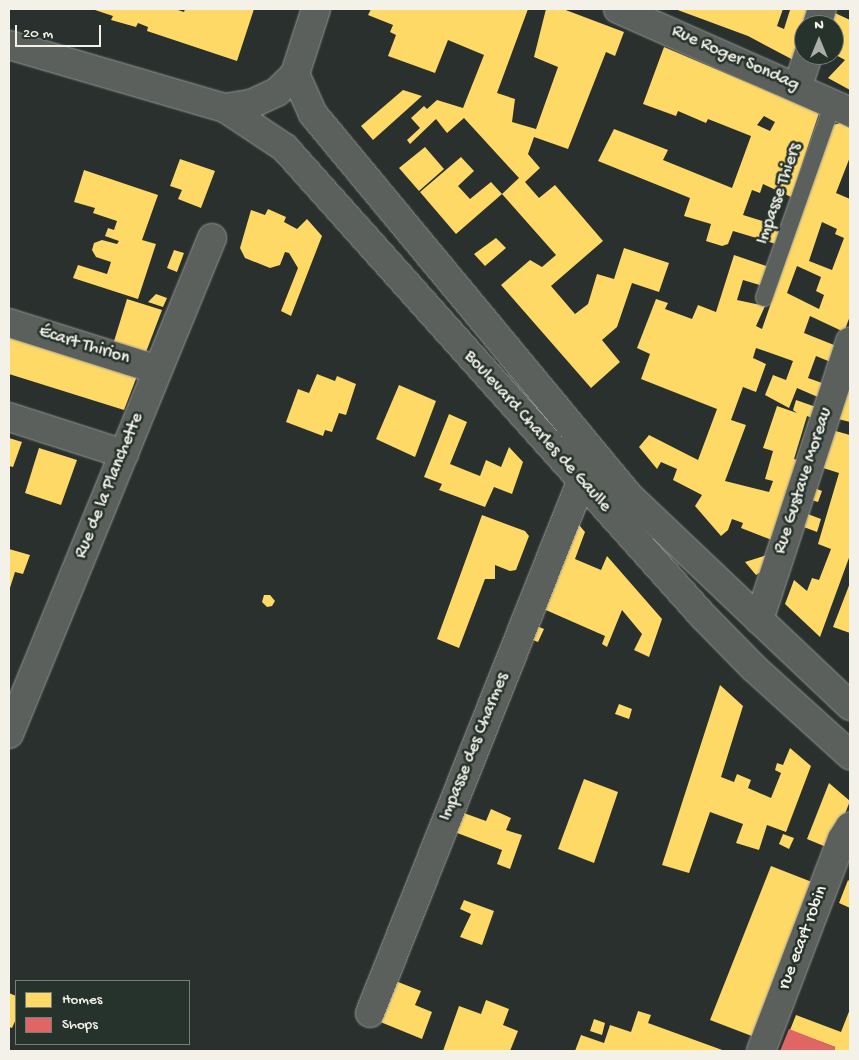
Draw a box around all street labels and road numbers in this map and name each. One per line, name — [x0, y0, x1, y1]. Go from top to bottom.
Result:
street label: Rue Roger Sondag — [668, 21, 802, 97]
street label: Impasse Thiers — [753, 141, 807, 247]
street label: Écart Thirion — [36, 322, 132, 370]
street label: Boulevard Charles de Gaulle — [459, 347, 615, 517]
street label: Rue Gustave Moreau — [770, 405, 838, 557]
street label: Rue de la Planchette — [71, 410, 149, 562]
street label: Impasse des Charmes — [435, 670, 515, 824]
street label: rue ecart robin — [774, 883, 834, 993]

